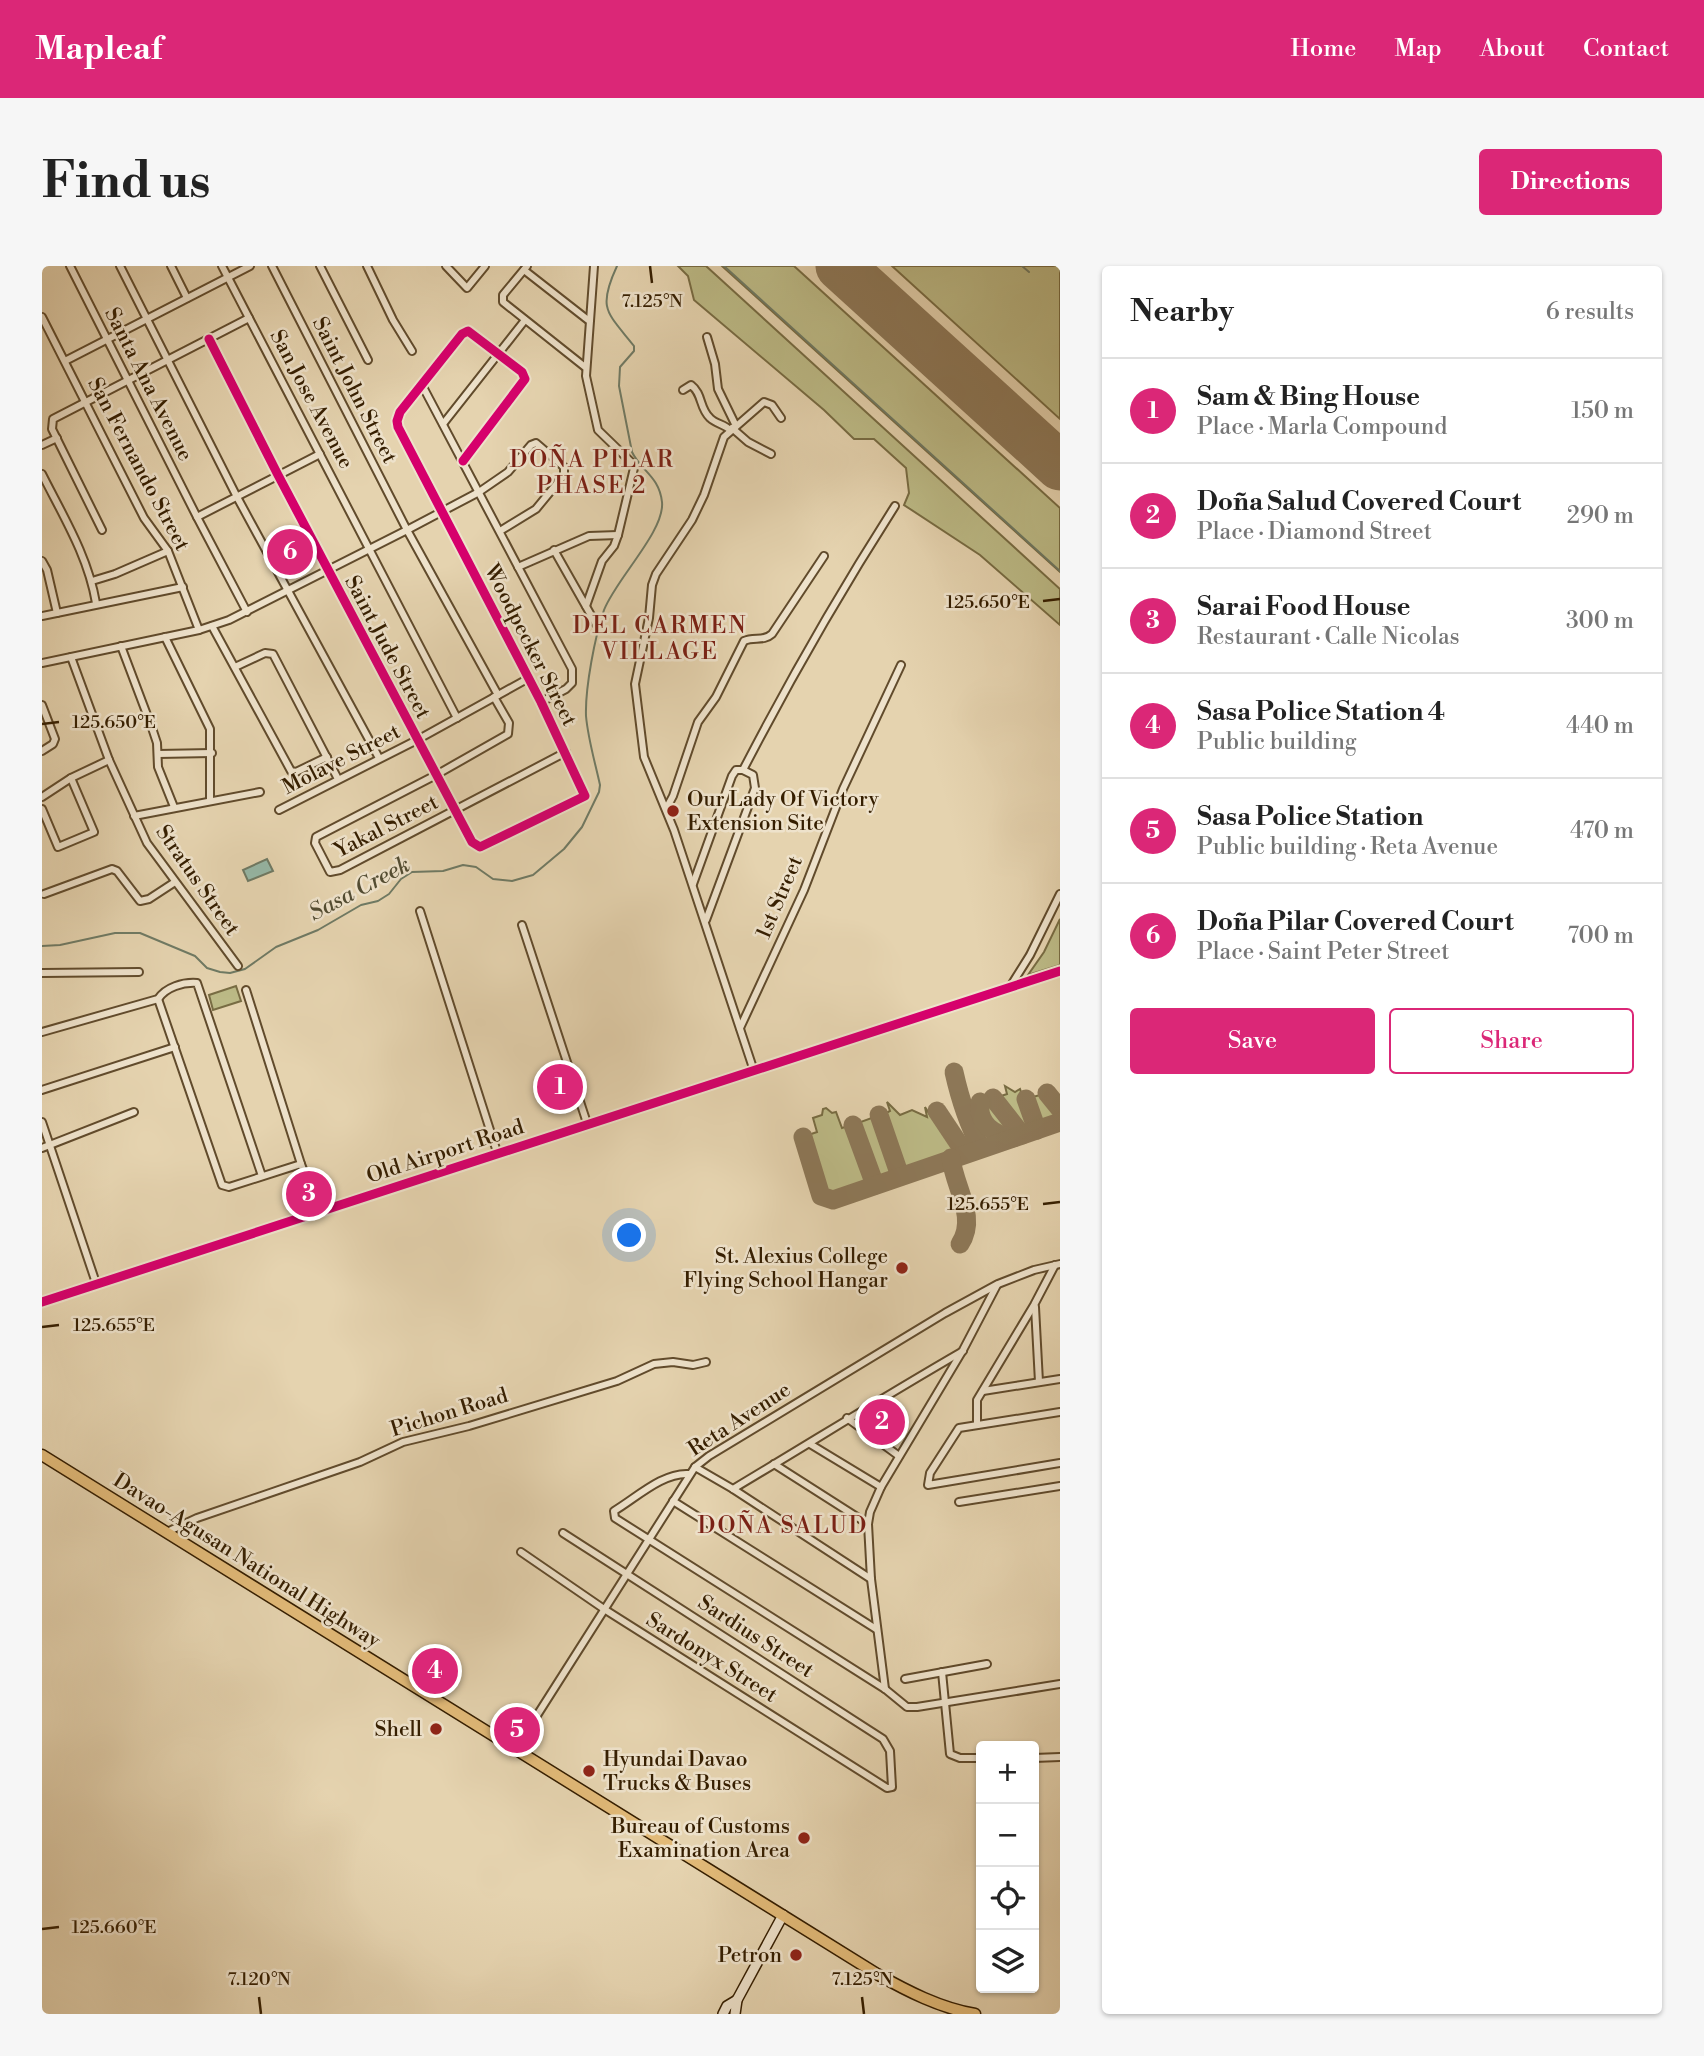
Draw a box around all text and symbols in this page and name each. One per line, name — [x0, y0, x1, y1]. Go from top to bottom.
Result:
text: Mapleaf — [35, 29, 162, 70]
text: Home — [1291, 34, 1356, 64]
text: Map — [1394, 34, 1442, 64]
text: About — [1480, 34, 1545, 64]
text: Contact — [1583, 34, 1669, 64]
button: Directions — [1479, 149, 1662, 215]
text: Find us — [42, 152, 211, 213]
text: 7.125°N — [621, 290, 683, 313]
text: Nearby — [1130, 293, 1234, 331]
text: 6 results — [1546, 298, 1634, 326]
street label: Santa Ana Avenue — [98, 303, 198, 466]
street label: Saint John Street — [306, 313, 403, 469]
street label: San Jose Avenue — [264, 326, 359, 473]
street label: San Fernando Street — [81, 373, 195, 556]
text: Sam & Bing House — [1197, 381, 1420, 413]
text: 1 — [1147, 397, 1159, 425]
text: 150 m — [1571, 397, 1634, 425]
text: Place · Marla Compound — [1197, 413, 1447, 441]
district label: DOÑA PILAR PHASE 2 — [509, 444, 675, 500]
text: Doña Salud Covered Court — [1197, 486, 1521, 518]
text: 2 — [1146, 502, 1160, 530]
text: 290 m — [1567, 502, 1634, 530]
text: Place · Diamond Street — [1197, 518, 1432, 546]
pin: 6 — [267, 526, 313, 578]
street label: Woodpecker Street — [478, 559, 582, 731]
street label: Saint Jude Street — [338, 571, 436, 724]
text: 125.650°E — [946, 591, 1030, 614]
text: Sarai Food House — [1197, 591, 1411, 623]
text: 3 — [1146, 607, 1160, 635]
text: 300 m — [1566, 607, 1634, 635]
district label: DEL CARMEN VILLAGE — [572, 612, 748, 666]
text: Restaurant · Calle Nicolas — [1197, 623, 1460, 651]
text: Sasa Police Station 4 — [1197, 696, 1445, 728]
text: 125.650°E — [72, 711, 156, 734]
text: 4 — [1145, 712, 1161, 740]
text: 440 m — [1566, 712, 1634, 740]
street label: Molave Street — [278, 719, 405, 801]
text: Public building — [1197, 728, 1357, 756]
place label: Our Lady Of Victory Extension Site — [687, 787, 880, 837]
street label: Yakal Street — [329, 789, 443, 865]
text: Sasa Police Station — [1197, 801, 1424, 833]
marker: Our Lady Of Victory Extension Site — [665, 803, 681, 819]
text: 5 — [1146, 817, 1160, 845]
text: 470 m — [1570, 817, 1634, 845]
street label: Stratus Street — [150, 820, 245, 941]
text: Public building · Reta Avenue — [1197, 833, 1498, 861]
water label: Sasa Creek — [304, 851, 415, 927]
street label: 1st Street — [751, 852, 809, 943]
text: Doña Pilar Covered Court — [1197, 906, 1514, 938]
text: 6 — [1146, 922, 1160, 950]
text: 700 m — [1568, 922, 1634, 950]
text: Place · Saint Peter Street — [1197, 938, 1449, 966]
button: Save — [1130, 1008, 1375, 1074]
button: Share — [1389, 1008, 1634, 1074]
pin: 1 — [537, 1061, 583, 1113]
street label: Old Airport Road — [363, 1114, 527, 1190]
pin: 3 — [286, 1168, 332, 1220]
text: 125.655°E — [947, 1193, 1029, 1216]
your location — [612, 1218, 646, 1252]
place label: St. Alexius College Flying School Hangar — [683, 1244, 888, 1294]
marker: St. Alexius College Flying School Hangar — [894, 1260, 910, 1276]
text: 125.655°E — [73, 1314, 155, 1337]
street label: Reta Avenue — [683, 1377, 796, 1463]
street label: Pichon Road — [387, 1383, 511, 1443]
pin: 2 — [859, 1396, 905, 1448]
street label: Davao-Agusan National Highway — [108, 1468, 386, 1655]
district label: DOÑA SALUD — [698, 1510, 868, 1540]
street label: Sardius Street — [693, 1590, 819, 1684]
street label: Sardonyx Street — [641, 1607, 782, 1709]
pin: 4 — [412, 1645, 458, 1697]
pin: 5 — [494, 1704, 540, 1756]
place label: Shell — [374, 1717, 422, 1743]
marker: Shell — [428, 1721, 444, 1737]
map controls — [976, 1741, 1039, 1993]
button: + — [976, 1741, 1039, 1804]
place label: Hyundai Davao Trucks & Buses — [603, 1747, 751, 1797]
marker: Hyundai Davao Trucks & Buses — [581, 1763, 597, 1779]
button: − — [976, 1804, 1039, 1867]
place label: Bureau of Customs Examination Area — [610, 1814, 790, 1864]
marker: Bureau of Customs Examination Area — [796, 1830, 812, 1846]
button: locate — [976, 1867, 1039, 1930]
text: 125.660°E — [71, 1916, 157, 1939]
button: layers — [976, 1930, 1039, 1993]
place label: Petron — [718, 1943, 782, 1969]
marker: Petron — [788, 1947, 804, 1963]
text: 7.120°N — [227, 1968, 291, 1991]
text: 7.125°N — [831, 1968, 893, 1991]

